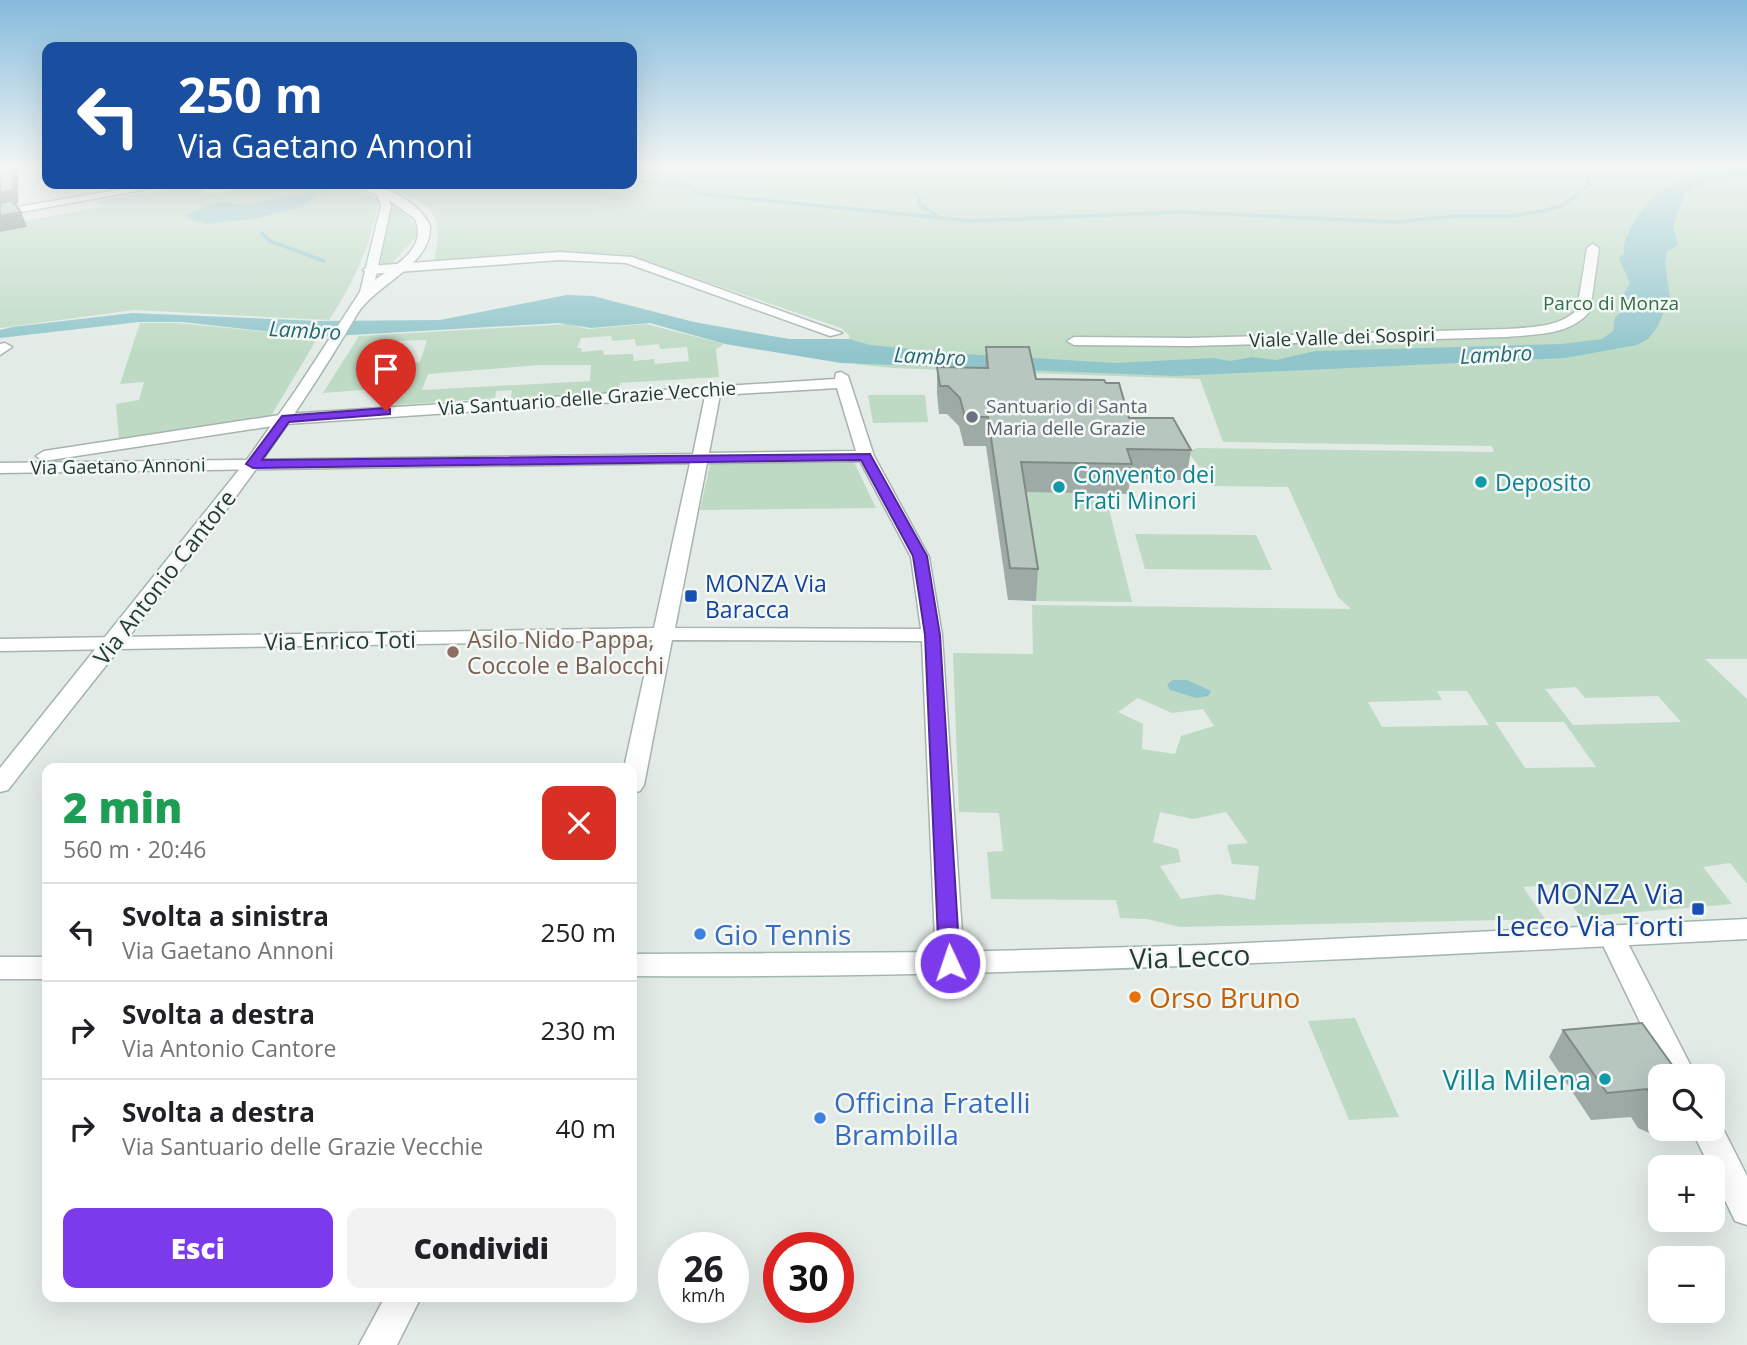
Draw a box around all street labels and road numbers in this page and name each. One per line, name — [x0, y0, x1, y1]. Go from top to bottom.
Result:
street label: Viale Valle dei Sospiri — [1249, 321, 1435, 353]
street label: Via Santuario delle Grazie Vecchie — [437, 375, 737, 421]
street label: Via Gaetano Annoni — [30, 451, 206, 481]
street label: Via Antonio Cantore — [85, 483, 243, 671]
street label: Via Enrico Toti — [264, 623, 416, 657]
street label: Via Lecco — [1129, 935, 1251, 977]

